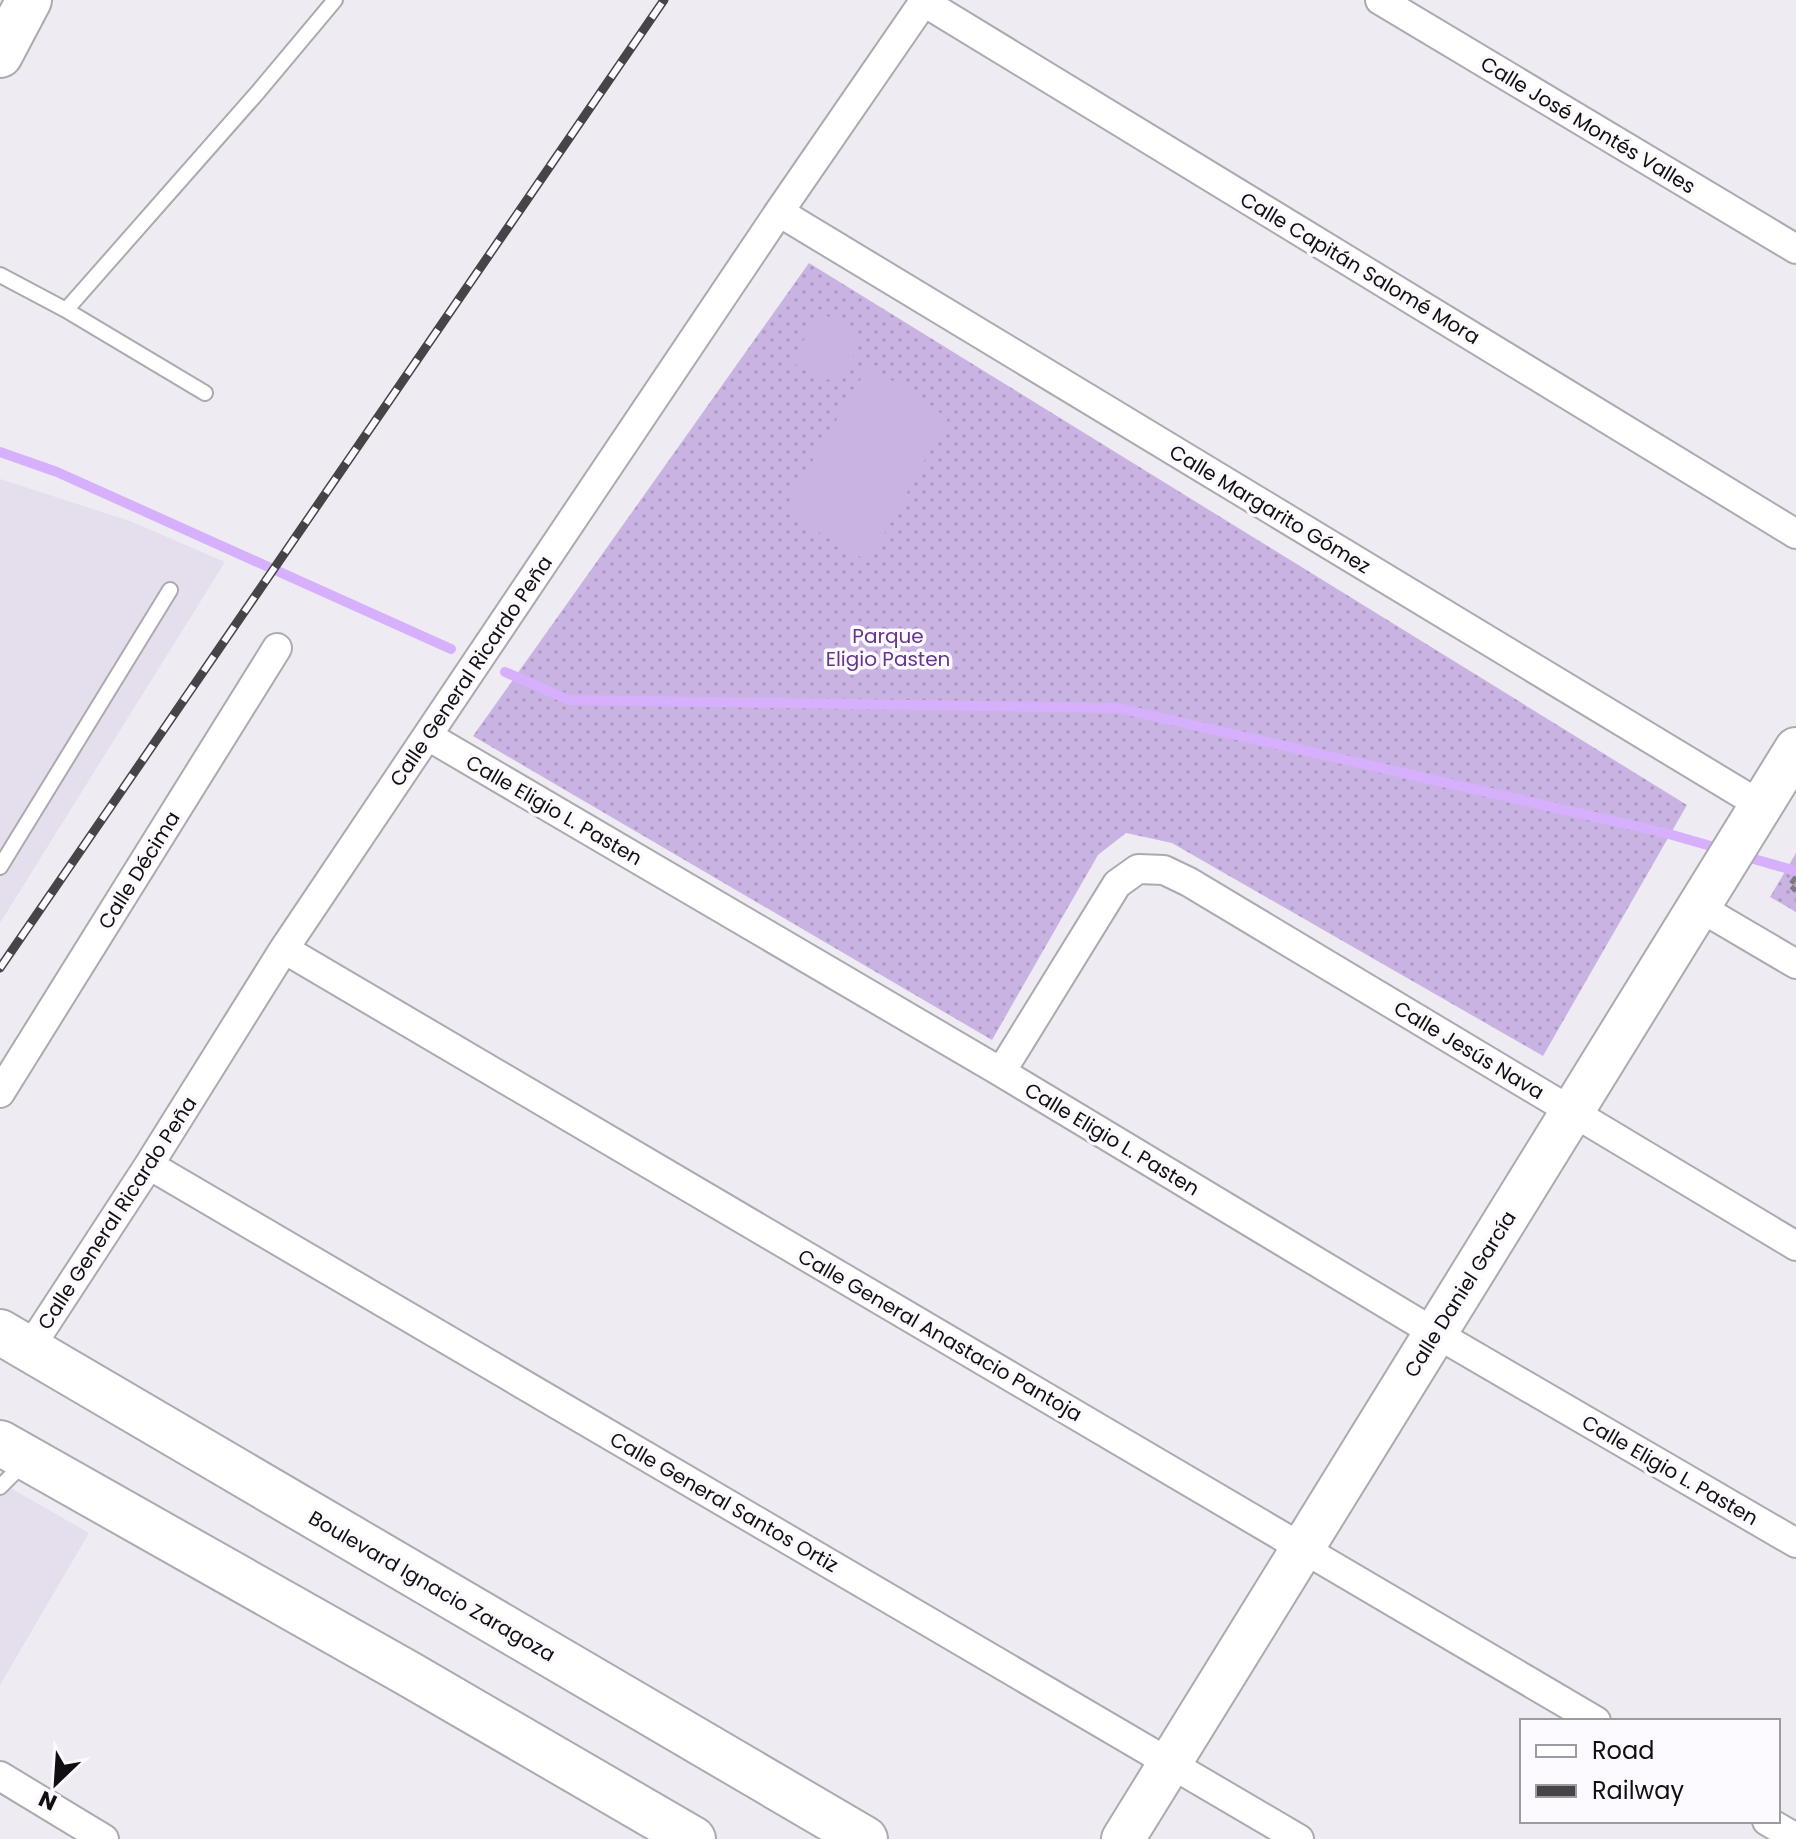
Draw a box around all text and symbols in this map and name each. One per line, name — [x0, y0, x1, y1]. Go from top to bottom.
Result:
street label: Calle José Montés Valles — [1475, 50, 1701, 200]
street label: Calle Capitán Salomé Mora — [1235, 185, 1485, 351]
street label: Calle Margarito Gómez — [1164, 438, 1376, 580]
street label: Calle General Ricardo Peña — [383, 550, 559, 792]
park label: Parque Eligio Pasten — [826, 622, 950, 673]
street label: Calle Eligio L. Pasten — [461, 748, 647, 872]
street label: Calle Décima — [92, 806, 186, 934]
street label: Calle Jesús Nava — [1389, 994, 1549, 1106]
street label: Calle Eligio L. Pasten — [1019, 1076, 1205, 1202]
street label: Calle General Ricardo Peña — [31, 1091, 203, 1335]
street label: Calle Daniel García — [1397, 1205, 1523, 1383]
street label: Calle General Anastacio Pantoja — [793, 1242, 1087, 1428]
street label: Calle Eligio L. Pasten — [1577, 1408, 1763, 1532]
street label: Calle General Santos Ortiz — [605, 1425, 843, 1579]
street label: Boulevard Ignacio Zaragoza — [304, 1504, 560, 1668]
legend — [1520, 1719, 1780, 1823]
text: Road — [1592, 1734, 1654, 1767]
north arrow — [16, 1743, 96, 1823]
text: Railway — [1592, 1774, 1685, 1807]
text: N — [34, 1783, 62, 1818]

